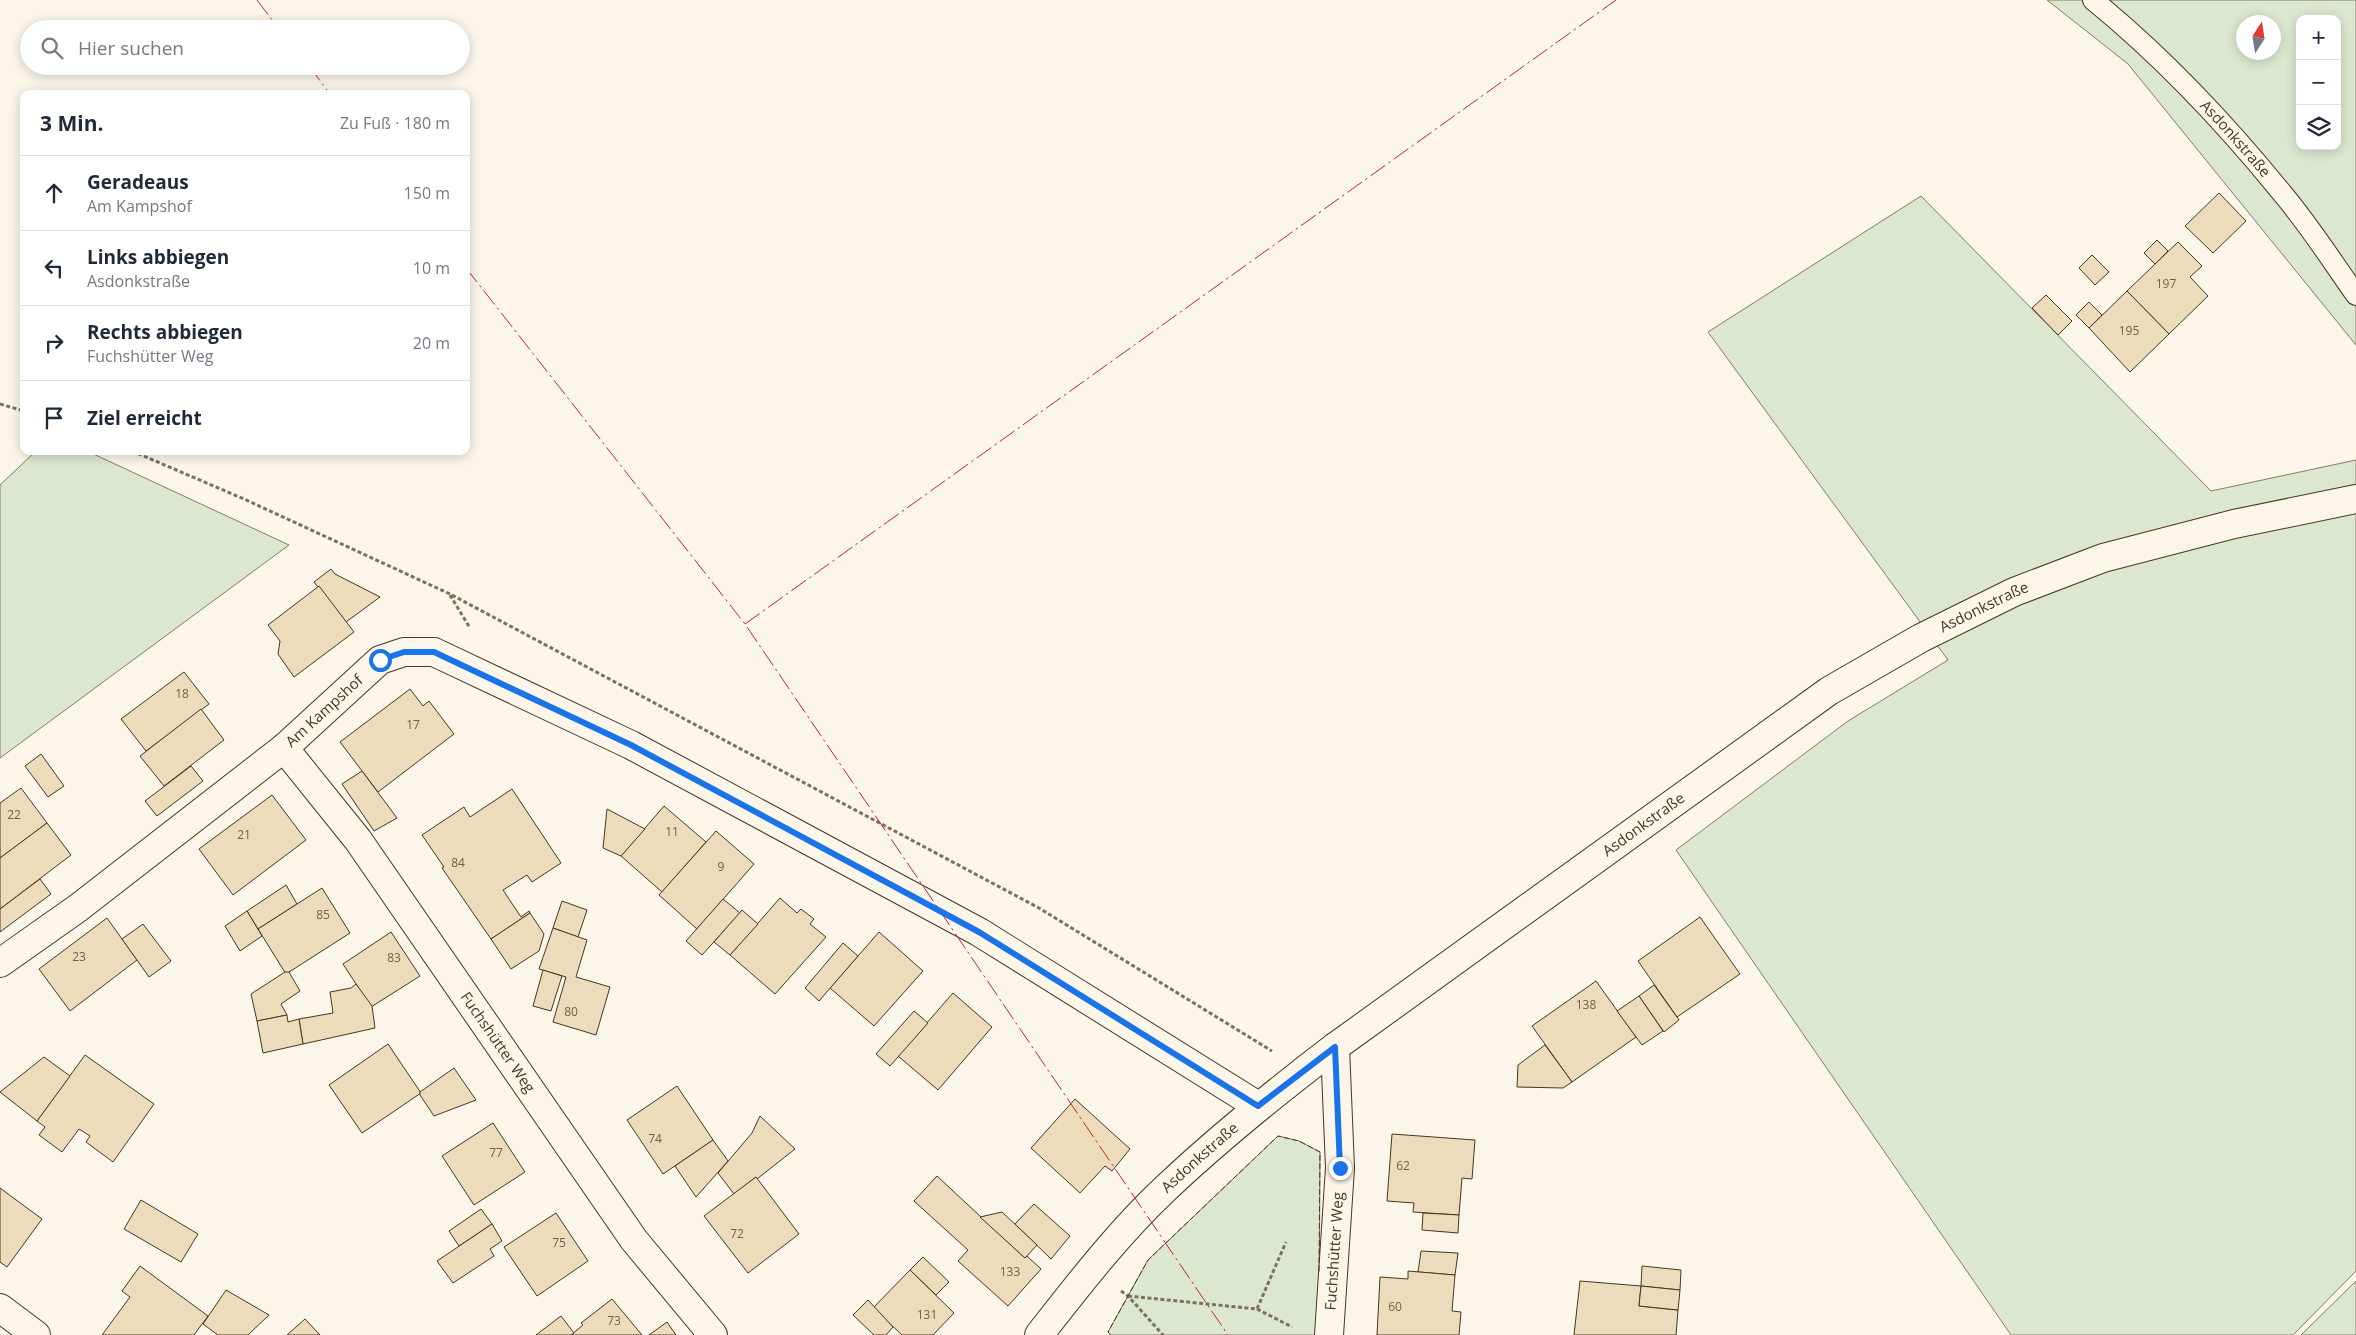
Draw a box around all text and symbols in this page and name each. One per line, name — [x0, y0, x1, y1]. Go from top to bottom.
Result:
north arrow — [2236, 15, 2281, 60]
map controls — [2296, 15, 2341, 150]
button: + — [2296, 15, 2341, 60]
search box — [20, 20, 470, 75]
icon: search — [38, 34, 66, 62]
text: Hier suchen — [78, 35, 184, 61]
button: − — [2296, 60, 2341, 105]
street label: Asdonkstraße — [2196, 95, 2276, 181]
button: layers — [2296, 105, 2341, 150]
text: 3 Min. — [40, 109, 103, 137]
text: Zu Fuß · 180 m — [340, 112, 450, 134]
text: Geradeaus — [87, 169, 189, 195]
icon: ahead — [40, 179, 68, 207]
text: 150 m — [404, 182, 450, 204]
text: Am Kampshof — [87, 195, 192, 217]
text: Links abbiegen — [87, 244, 229, 270]
icon: left — [40, 254, 68, 282]
text: 10 m — [413, 257, 450, 279]
text: Asdonkstraße — [87, 270, 190, 292]
house number: 197 — [2156, 275, 2176, 292]
text: Rechts abbiegen — [87, 319, 243, 345]
house number: 195 — [2119, 322, 2139, 339]
icon: right — [40, 329, 68, 357]
text: 20 m — [413, 332, 450, 354]
text: Fuchshütter Weg — [87, 345, 213, 367]
icon: arrive — [40, 404, 68, 432]
text: Ziel erreicht — [87, 405, 202, 431]
street label: Asdonkstraße — [1936, 576, 2031, 636]
route start — [369, 649, 392, 672]
street label: Am Kampshof — [281, 669, 367, 751]
house number: 18 — [175, 685, 189, 702]
house number: 17 — [406, 716, 420, 733]
street label: Asdonkstraße — [1598, 787, 1688, 860]
house number: 22 — [7, 806, 21, 823]
house number: 11 — [665, 823, 679, 840]
house number: 21 — [237, 826, 251, 843]
house number: 84 — [451, 854, 465, 871]
house number: 9 — [718, 858, 725, 875]
house number: 85 — [316, 906, 330, 923]
house number: 23 — [72, 948, 86, 965]
house number: 83 — [387, 949, 401, 966]
street label: Fuchshütter Weg — [457, 987, 540, 1096]
house number: 138 — [1576, 996, 1596, 1013]
house number: 80 — [564, 1003, 578, 1020]
street label: Asdonkstraße — [1156, 1117, 1242, 1196]
house number: 74 — [648, 1130, 662, 1147]
house number: 77 — [489, 1144, 503, 1161]
route end — [1329, 1157, 1352, 1180]
house number: 62 — [1396, 1157, 1410, 1174]
street label: Fuchshütter Weg — [1320, 1191, 1347, 1311]
house number: 72 — [730, 1225, 744, 1242]
house number: 75 — [552, 1234, 566, 1251]
house number: 133 — [1000, 1263, 1020, 1280]
house number: 60 — [1388, 1298, 1402, 1315]
house number: 131 — [917, 1306, 937, 1323]
house number: 73 — [607, 1312, 621, 1329]

